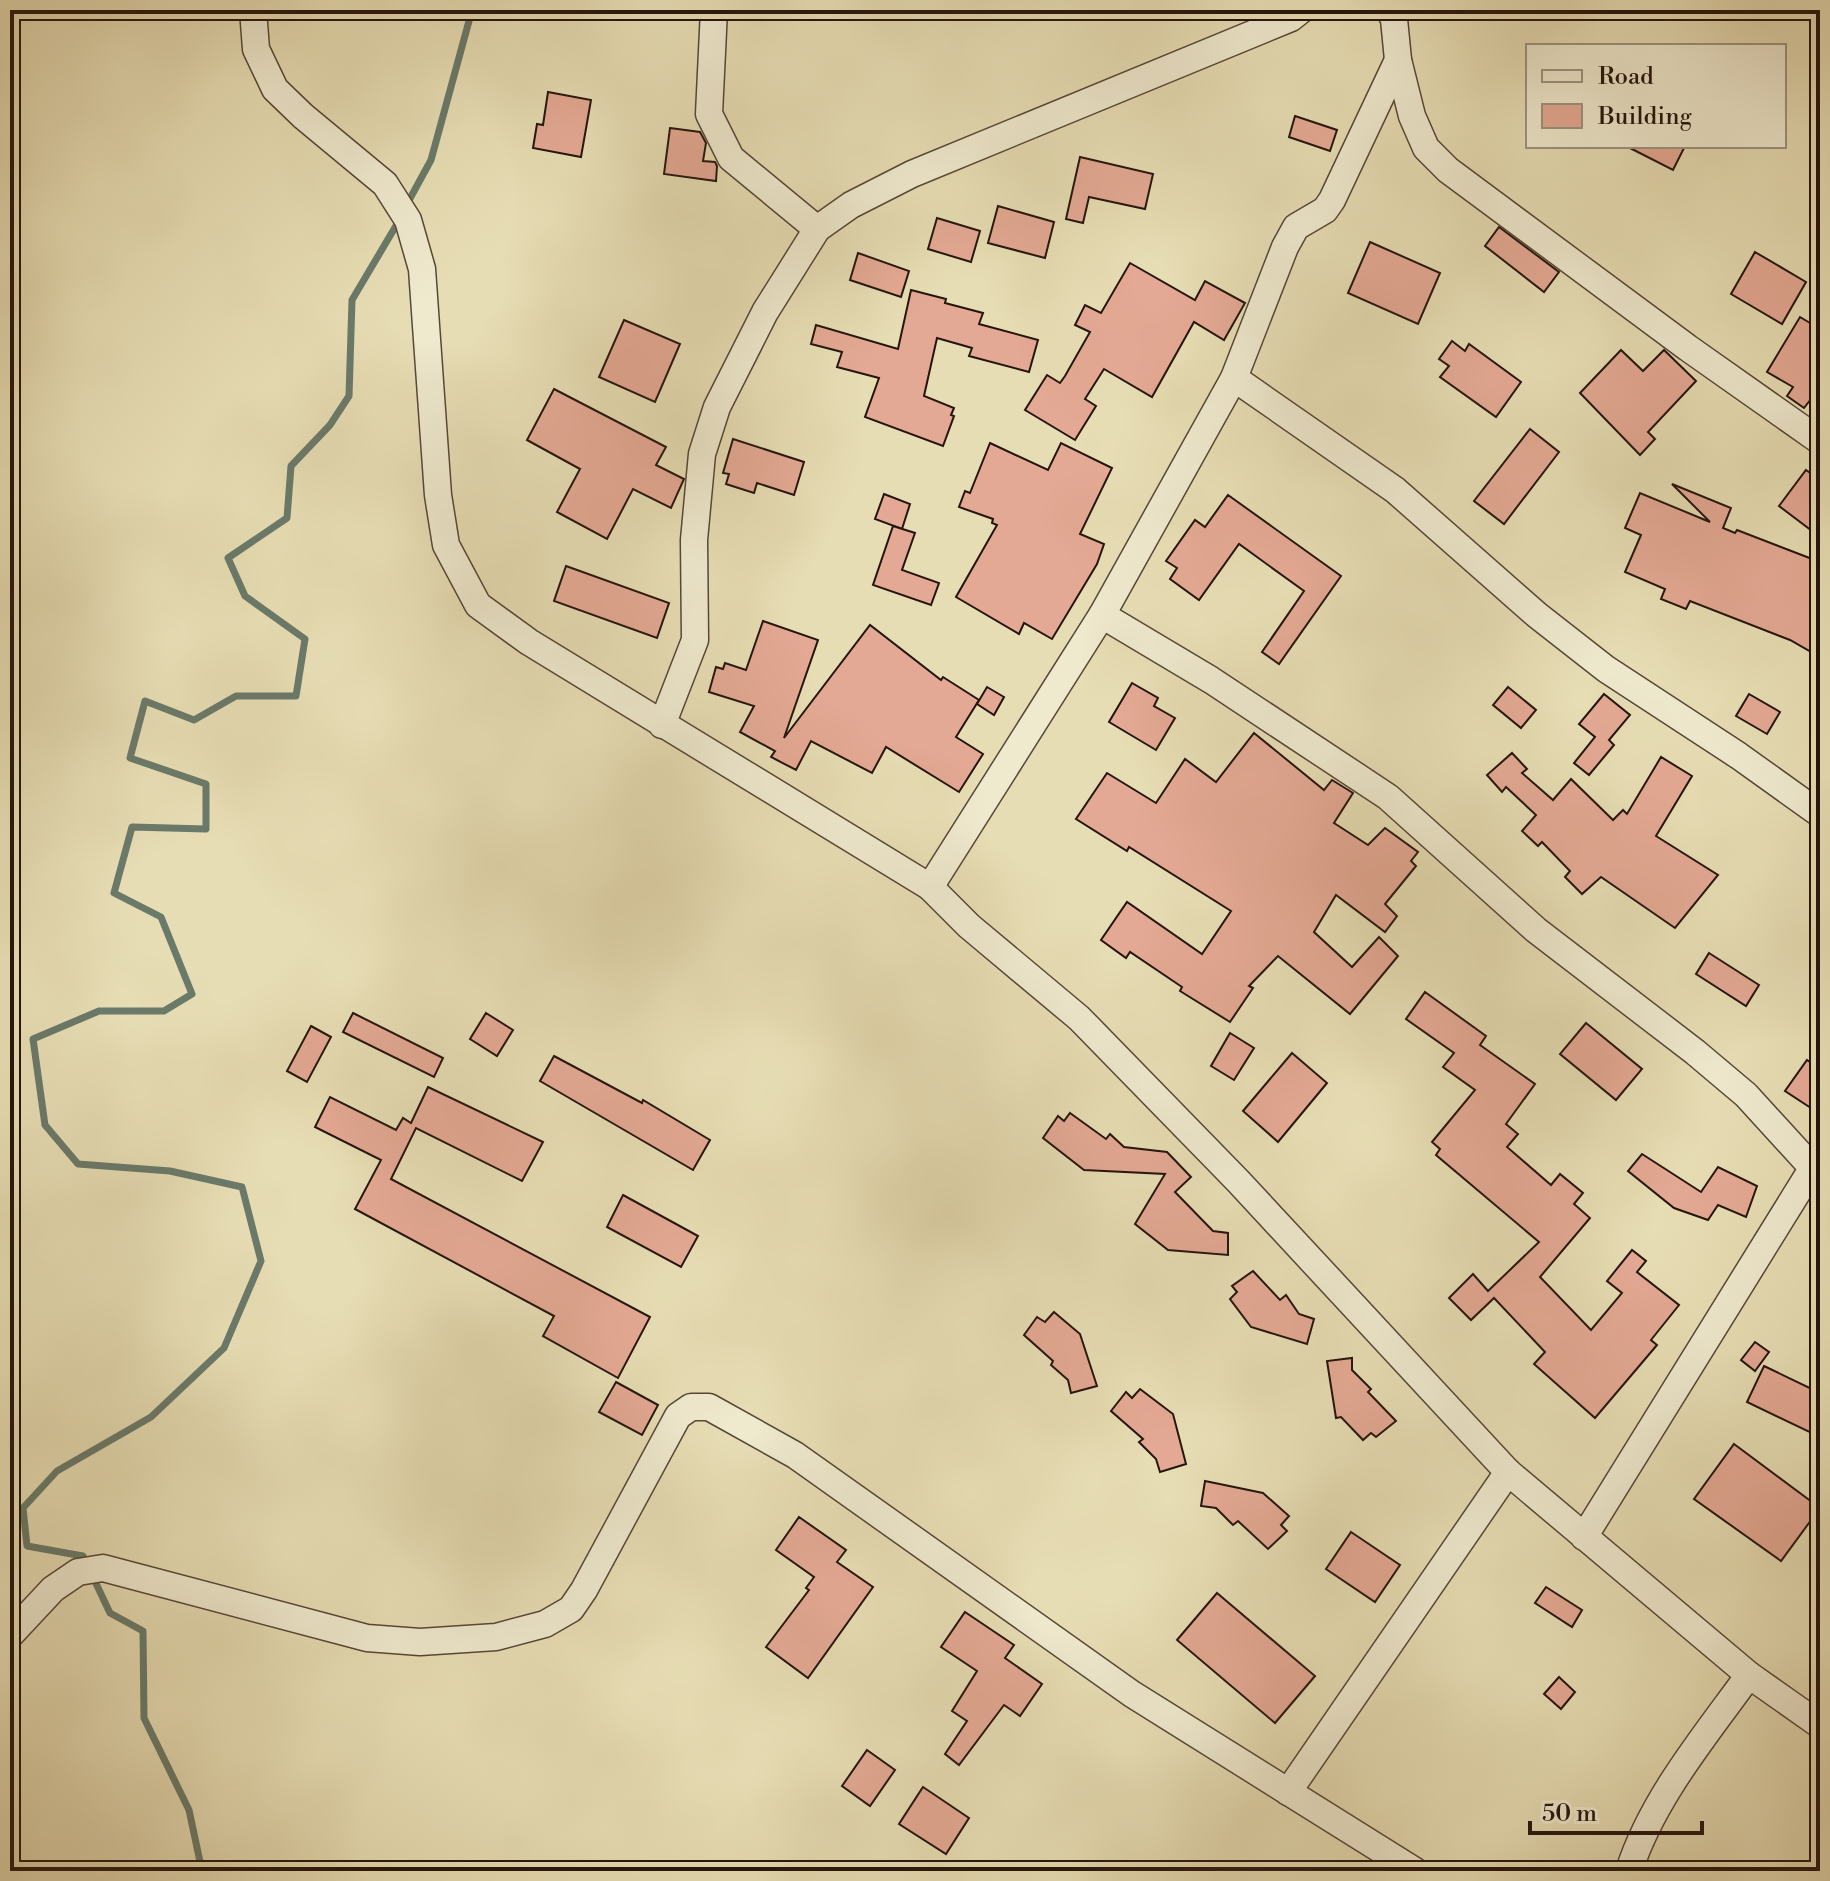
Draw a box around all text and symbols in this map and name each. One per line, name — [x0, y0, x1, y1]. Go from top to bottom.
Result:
legend — [1526, 44, 1786, 148]
text: Road — [1598, 62, 1654, 92]
text: Building — [1597, 102, 1692, 132]
scale bar — [1530, 1785, 1702, 1835]
text: 50 m — [1542, 1799, 1597, 1829]

